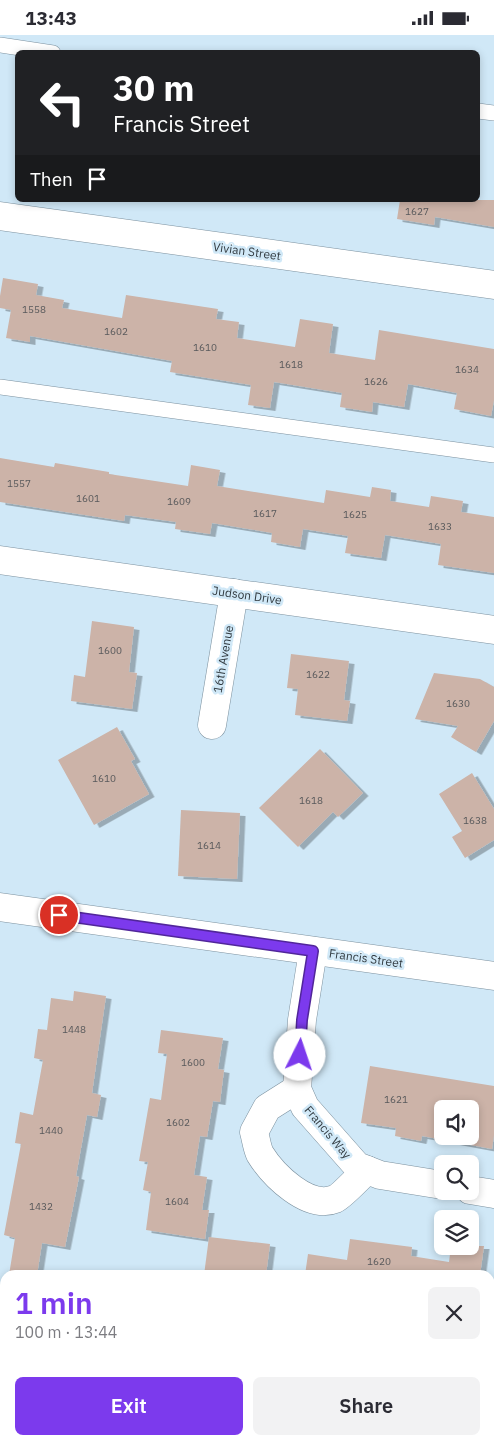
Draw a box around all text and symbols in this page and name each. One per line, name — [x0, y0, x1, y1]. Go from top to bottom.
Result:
text: 13:43 — [25, 6, 77, 30]
text: 30 m — [113, 65, 195, 111]
icon: left — [30, 70, 95, 135]
text: Francis Street — [113, 109, 250, 138]
icon: arrive — [83, 165, 111, 193]
text: Then — [30, 167, 73, 191]
house number: 1627 — [405, 205, 429, 218]
street label: Vivian Street — [212, 239, 282, 263]
house number: 1558 — [22, 303, 46, 316]
house number: 1602 — [104, 325, 128, 338]
house number: 1610 — [193, 341, 217, 354]
house number: 1618 — [279, 358, 303, 371]
house number: 1634 — [455, 363, 479, 376]
house number: 1626 — [364, 375, 388, 388]
house number: 1557 — [7, 477, 31, 490]
house number: 1601 — [76, 492, 100, 505]
house number: 1609 — [167, 495, 191, 508]
house number: 1617 — [253, 507, 277, 520]
house number: 1625 — [343, 508, 367, 521]
house number: 1633 — [428, 520, 452, 533]
street label: Judson Drive — [211, 583, 283, 607]
street label: 16th Avenue — [210, 624, 236, 694]
house number: 1600 — [98, 644, 122, 657]
house number: 1622 — [306, 668, 330, 681]
house number: 1630 — [446, 697, 470, 710]
house number: 1610 — [92, 772, 116, 785]
house number: 1618 — [299, 794, 323, 807]
house number: 1638 — [463, 814, 487, 827]
house number: 1614 — [197, 839, 221, 852]
pin — [38, 894, 80, 936]
icon: arrive — [45, 901, 73, 929]
street label: Francis Street — [328, 945, 404, 971]
house number: 1448 — [62, 1023, 86, 1036]
position arrow — [273, 1028, 325, 1080]
house number: 1600 — [181, 1056, 205, 1069]
house number: 1621 — [384, 1093, 408, 1106]
map controls — [434, 1100, 479, 1255]
button: sound — [434, 1100, 479, 1145]
street label: Francis Way — [301, 1102, 355, 1162]
house number: 1602 — [166, 1116, 190, 1129]
house number: 1440 — [39, 1124, 63, 1137]
button: search — [434, 1155, 479, 1200]
house number: 1604 — [165, 1195, 189, 1208]
house number: 1432 — [29, 1200, 53, 1213]
button: layers — [434, 1210, 479, 1255]
house number: 1620 — [367, 1255, 391, 1268]
text: 1 min — [15, 1283, 93, 1322]
button: close — [428, 1287, 480, 1339]
text: 100 m · 13:44 — [15, 1322, 117, 1342]
button: Exit — [15, 1377, 243, 1435]
button: Share — [253, 1377, 480, 1435]

